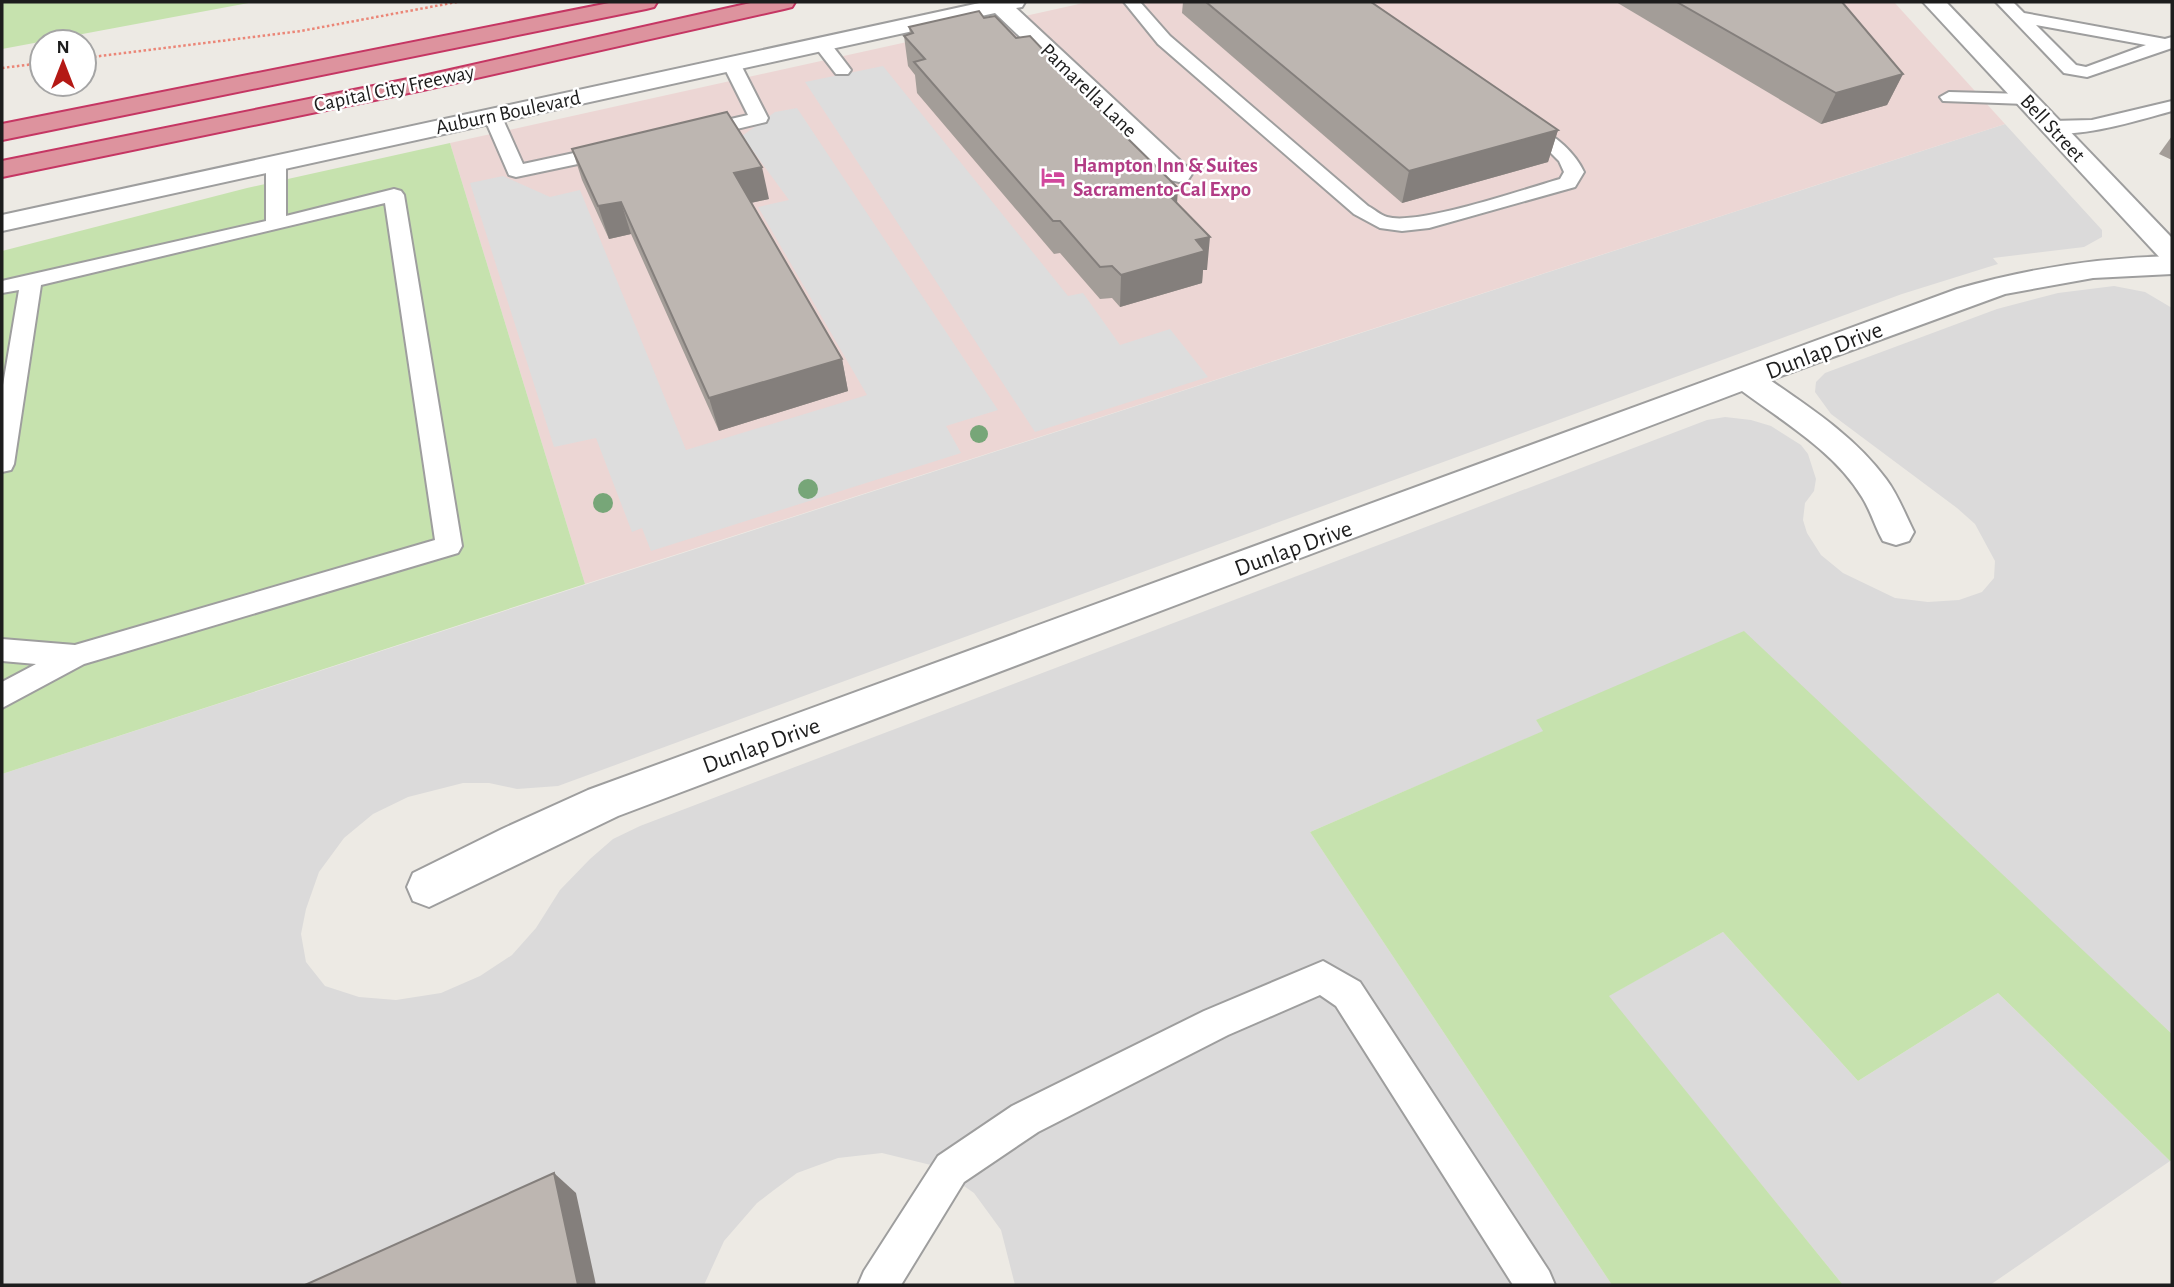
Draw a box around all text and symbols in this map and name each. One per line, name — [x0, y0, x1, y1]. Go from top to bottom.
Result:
north arrow — [28, 28, 98, 98]
text: N — [56, 38, 70, 57]
street label: Pamarella Lane — [1036, 39, 1141, 141]
street label: Capital City Freeway — [312, 61, 476, 116]
street label: Auburn Boulevard — [434, 87, 583, 138]
street label: Bell Street — [2016, 90, 2089, 166]
place label: Hampton Inn & Suites Sacramento-Cal Expo — [1073, 155, 1258, 200]
hotel icon: Hampton Inn & Suites Sacramento-Cal Expo — [1039, 163, 1067, 191]
street label: Dunlap Drive — [1763, 318, 1886, 384]
street label: Dunlap Drive — [1231, 517, 1355, 581]
street label: Dunlap Drive — [699, 714, 823, 778]

